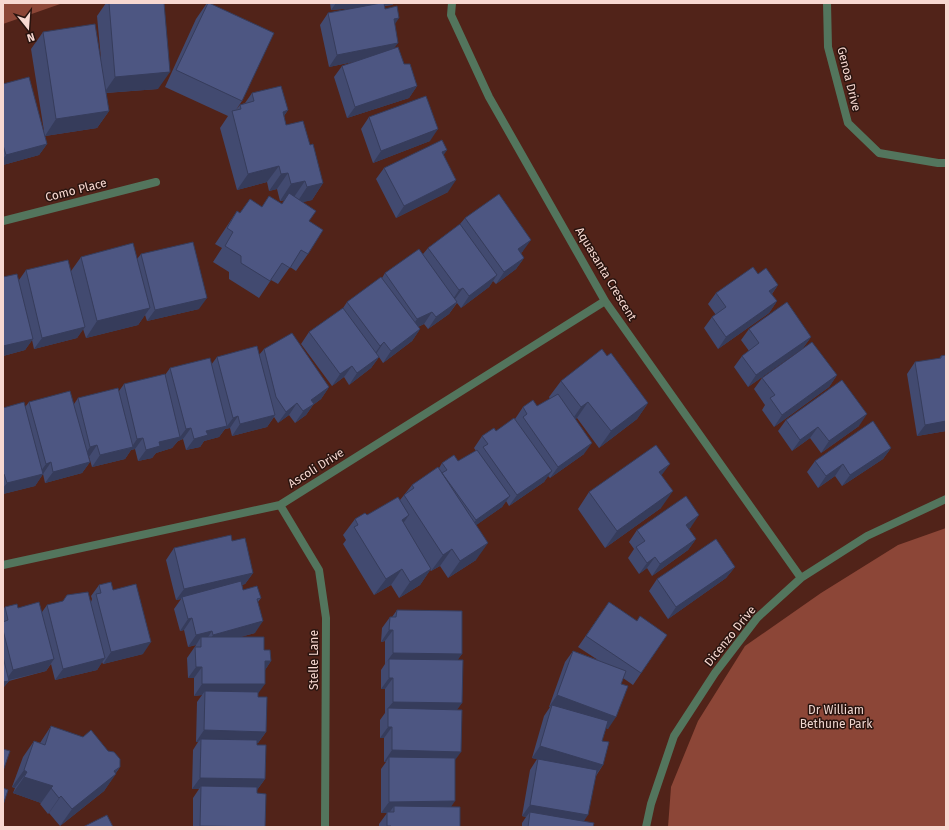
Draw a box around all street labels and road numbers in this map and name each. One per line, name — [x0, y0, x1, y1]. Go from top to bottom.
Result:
street label: Genoa Drive — [834, 45, 864, 113]
street label: Como Place — [44, 176, 108, 204]
street label: Aquasanta Crescent — [572, 225, 640, 324]
street label: Ascoli Drive — [285, 445, 347, 491]
street label: Dicenzo Drive — [701, 603, 759, 669]
street label: Stelle Lane — [307, 630, 321, 690]

